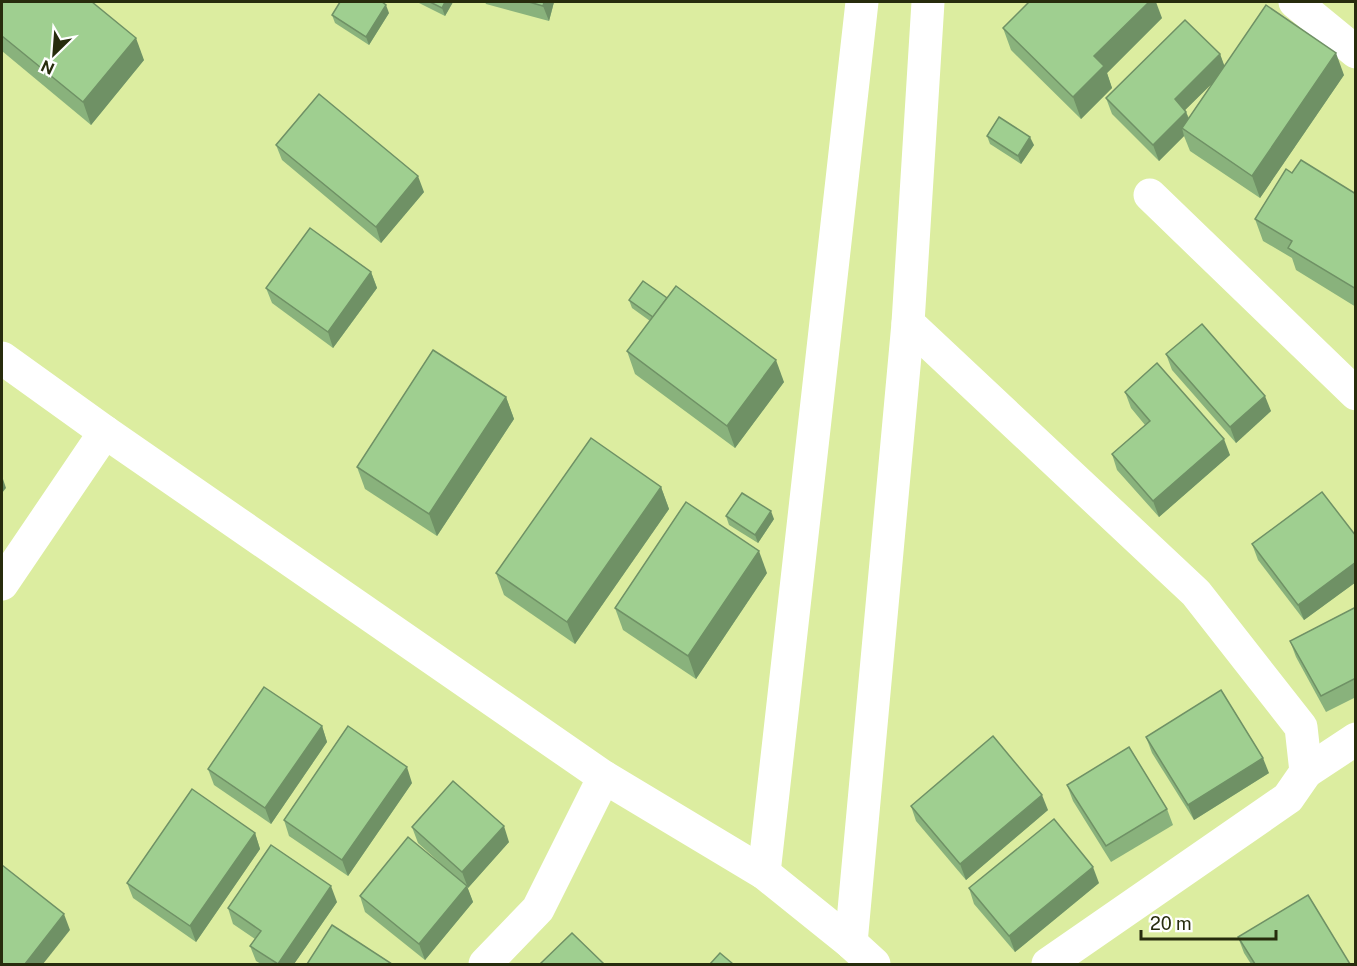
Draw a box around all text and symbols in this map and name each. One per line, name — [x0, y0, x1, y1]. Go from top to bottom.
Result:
north arrow — [24, 24, 84, 84]
text: N — [38, 56, 58, 78]
scale bar — [1141, 903, 1276, 941]
text: 20 m — [1150, 913, 1192, 934]

